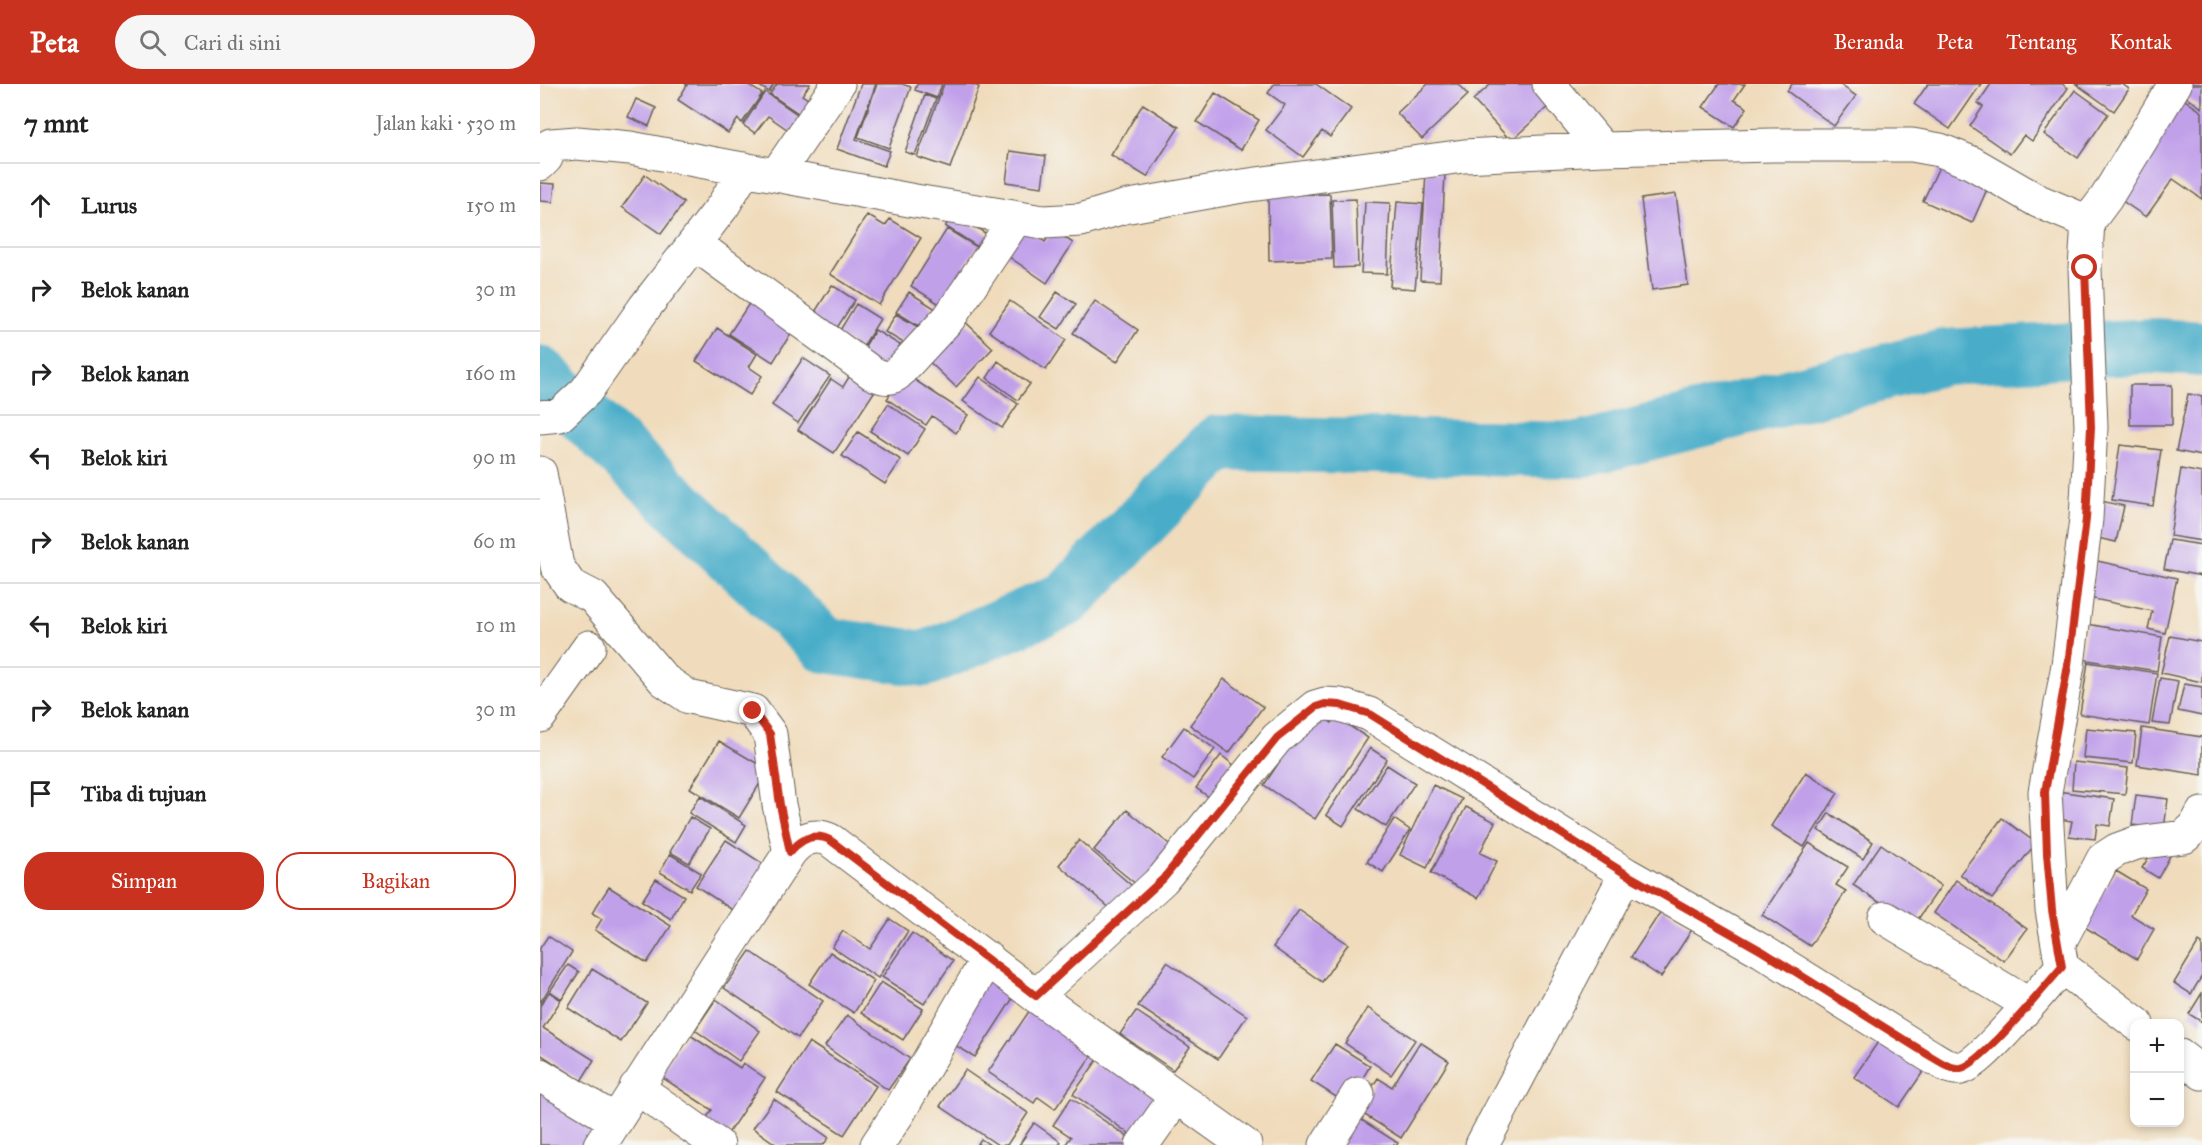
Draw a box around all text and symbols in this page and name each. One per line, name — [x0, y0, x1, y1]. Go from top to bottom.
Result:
search box — [115, 15, 535, 69]
text: Peta — [30, 25, 79, 60]
icon: search — [136, 26, 169, 59]
text: Cari di sini — [184, 29, 281, 56]
text: Beranda — [1833, 29, 1904, 55]
text: Peta — [1937, 29, 1973, 55]
text: Tentang — [2006, 29, 2076, 55]
text: Kontak — [2109, 29, 2172, 55]
text: 7 mnt — [24, 107, 88, 139]
text: Jalan kaki · 530 m — [375, 111, 516, 135]
icon: ahead — [24, 189, 57, 222]
text: Lurus — [81, 192, 137, 219]
text: 150 m — [466, 193, 516, 217]
route start — [2071, 254, 2097, 280]
icon: right — [24, 273, 57, 306]
text: Belok kanan — [81, 276, 189, 303]
text: 30 m — [475, 277, 516, 301]
icon: right — [24, 357, 57, 390]
text: Belok kanan — [81, 360, 189, 387]
text: 160 m — [465, 361, 516, 385]
icon: left — [24, 441, 57, 474]
text: Belok kiri — [81, 444, 167, 471]
text: 90 m — [473, 445, 516, 469]
icon: right — [24, 525, 57, 558]
text: Belok kanan — [81, 528, 189, 555]
text: 60 m — [473, 529, 516, 553]
icon: left — [24, 609, 57, 642]
text: Belok kiri — [81, 612, 167, 639]
text: 10 m — [475, 613, 516, 637]
icon: right — [24, 693, 57, 726]
text: Belok kanan — [81, 696, 189, 723]
text: 30 m — [475, 697, 516, 721]
route end — [739, 697, 765, 723]
icon: arrive — [24, 777, 57, 810]
text: Tiba di tujuan — [81, 780, 206, 807]
button: Simpan — [24, 852, 264, 910]
button: Bagikan — [276, 852, 516, 910]
map controls — [2130, 1019, 2184, 1127]
button: + — [2130, 1019, 2184, 1073]
button: − — [2130, 1073, 2184, 1127]

